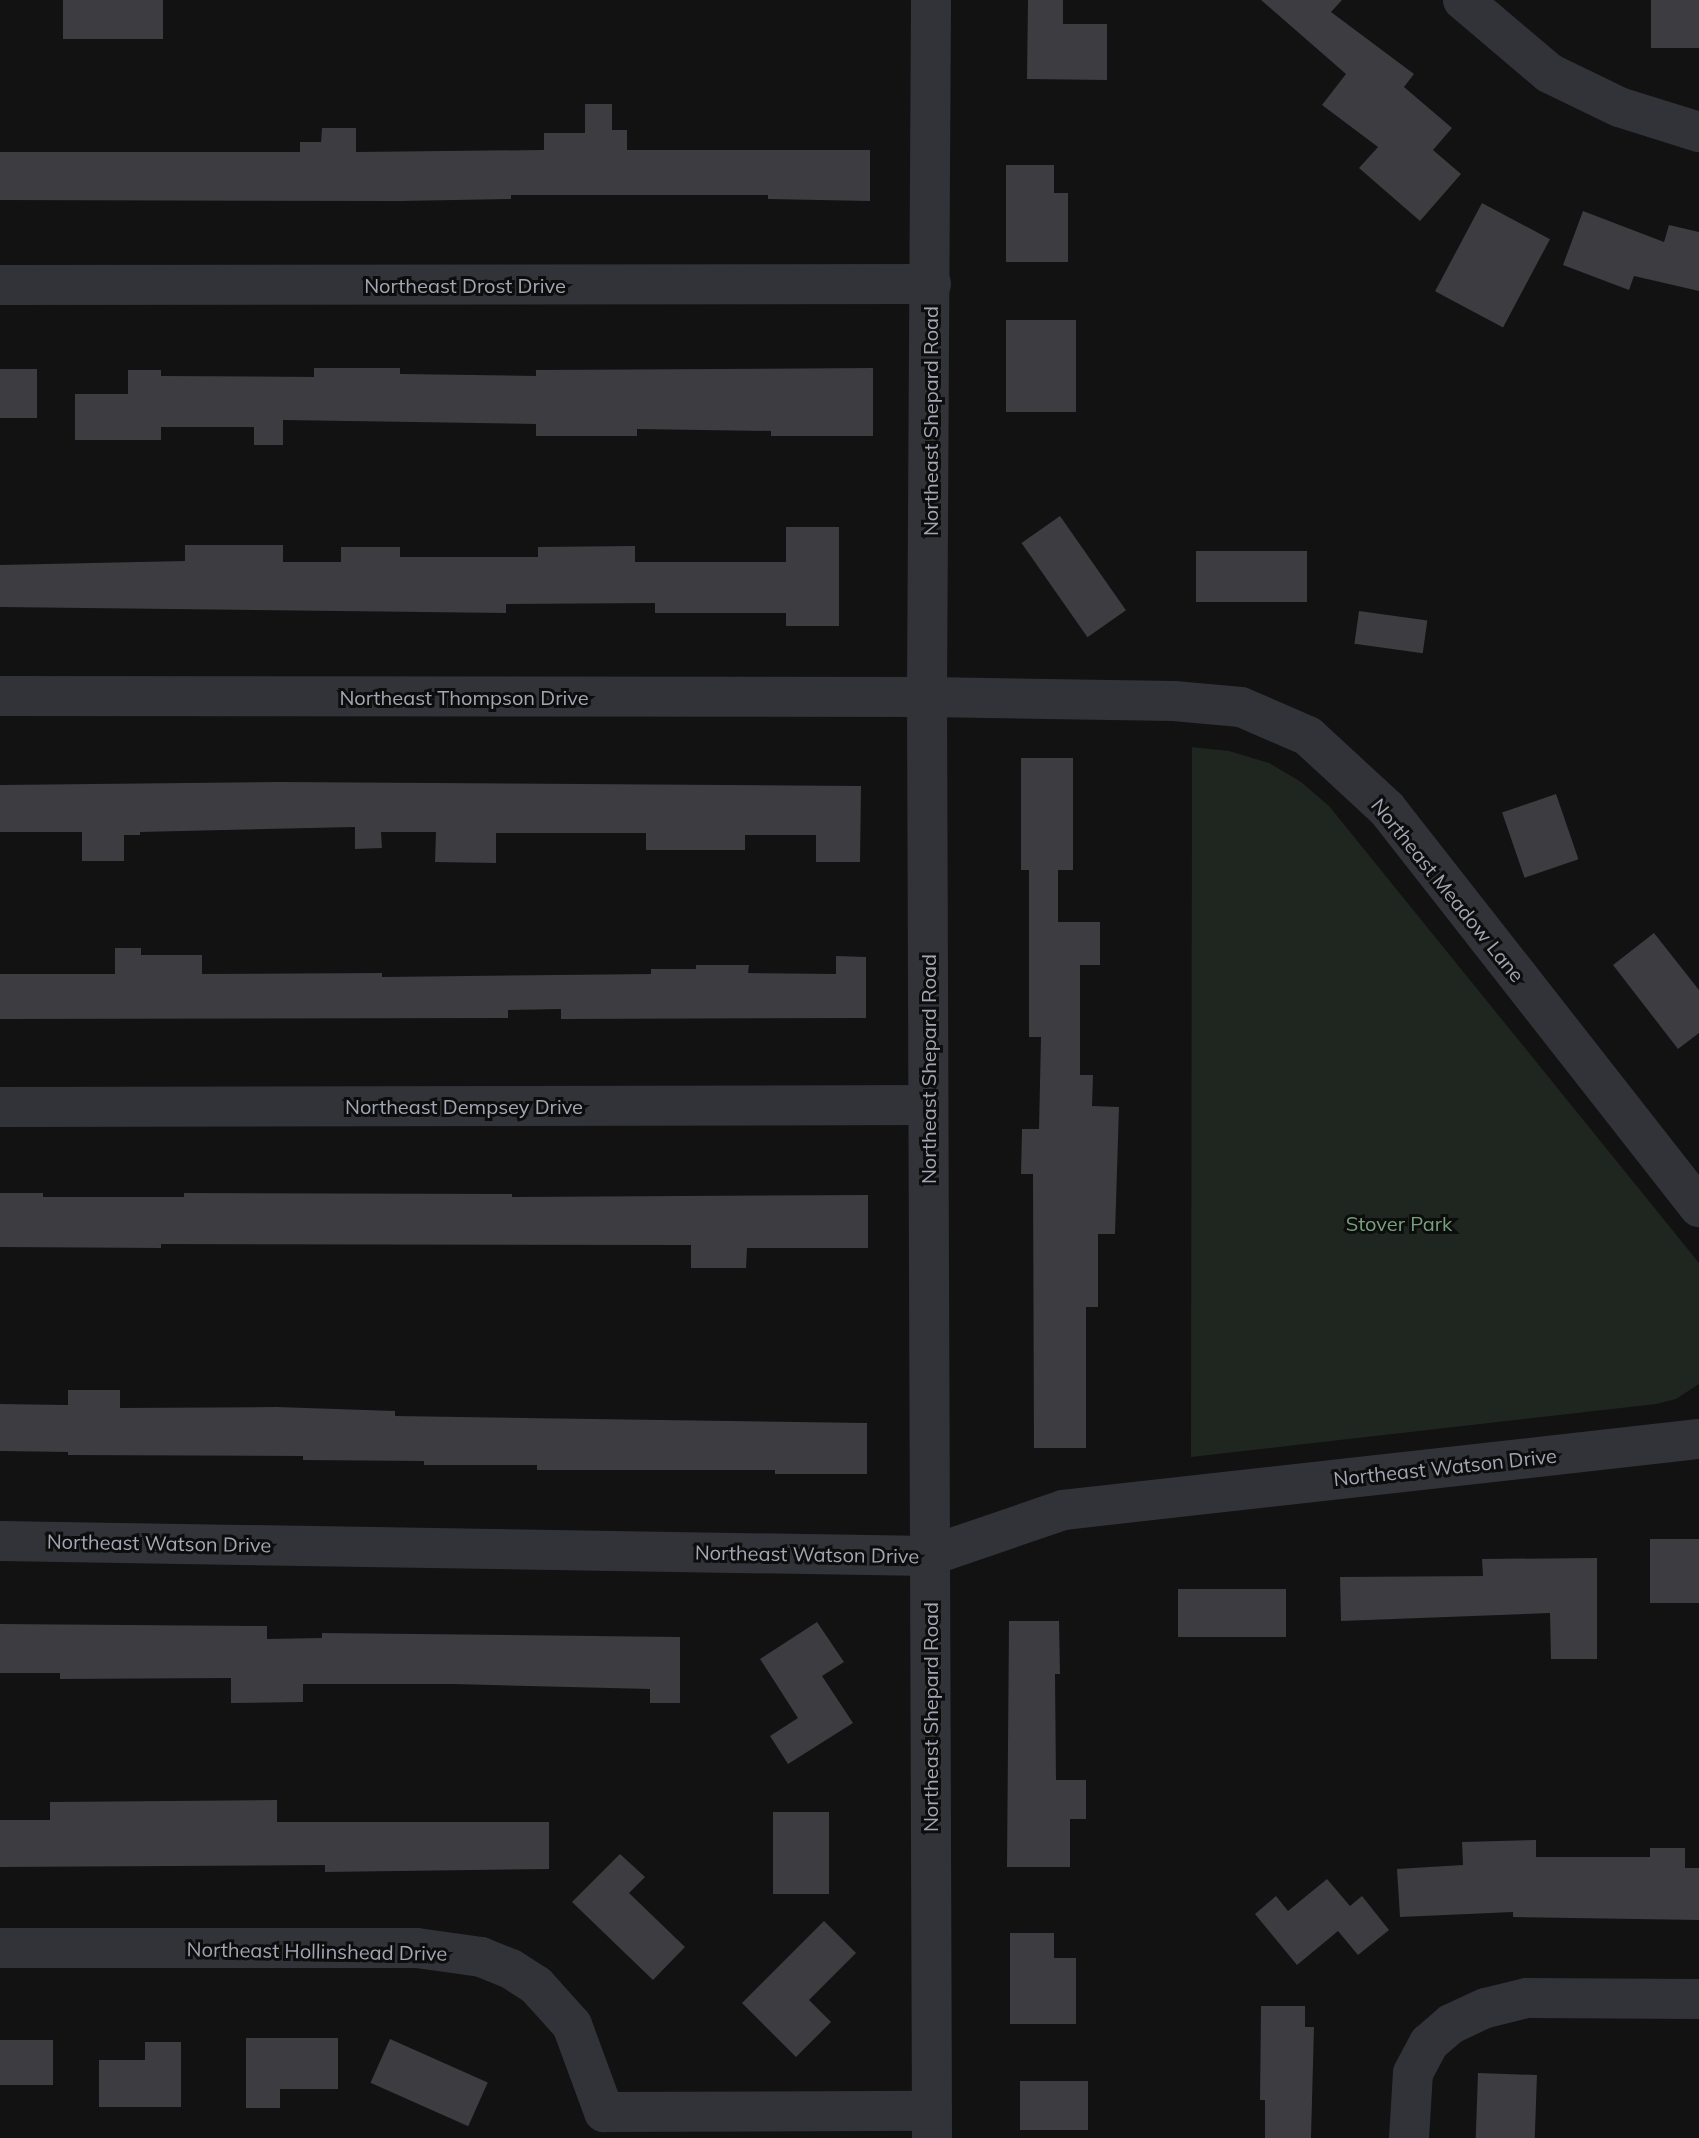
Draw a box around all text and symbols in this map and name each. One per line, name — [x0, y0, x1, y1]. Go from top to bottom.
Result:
street label: Northeast Drost Drive — [364, 273, 566, 297]
street label: Northeast Shepard Road — [918, 306, 942, 536]
street label: Northeast Thompson Drive — [339, 685, 589, 709]
street label: Northeast Meadow Lane — [1367, 793, 1529, 987]
street label: Northeast Shepard Road — [916, 954, 940, 1184]
street label: Northeast Dempsey Drive — [345, 1094, 583, 1118]
park label: Stover Park — [1346, 1211, 1452, 1235]
street label: Northeast Watson Drive — [1332, 1443, 1558, 1491]
street label: Northeast Watson Drive — [47, 1529, 271, 1557]
street label: Northeast Watson Drive — [695, 1540, 919, 1568]
street label: Northeast Shepard Road — [918, 1602, 942, 1832]
street label: Northeast Hollinshead Drive — [187, 1937, 447, 1965]

